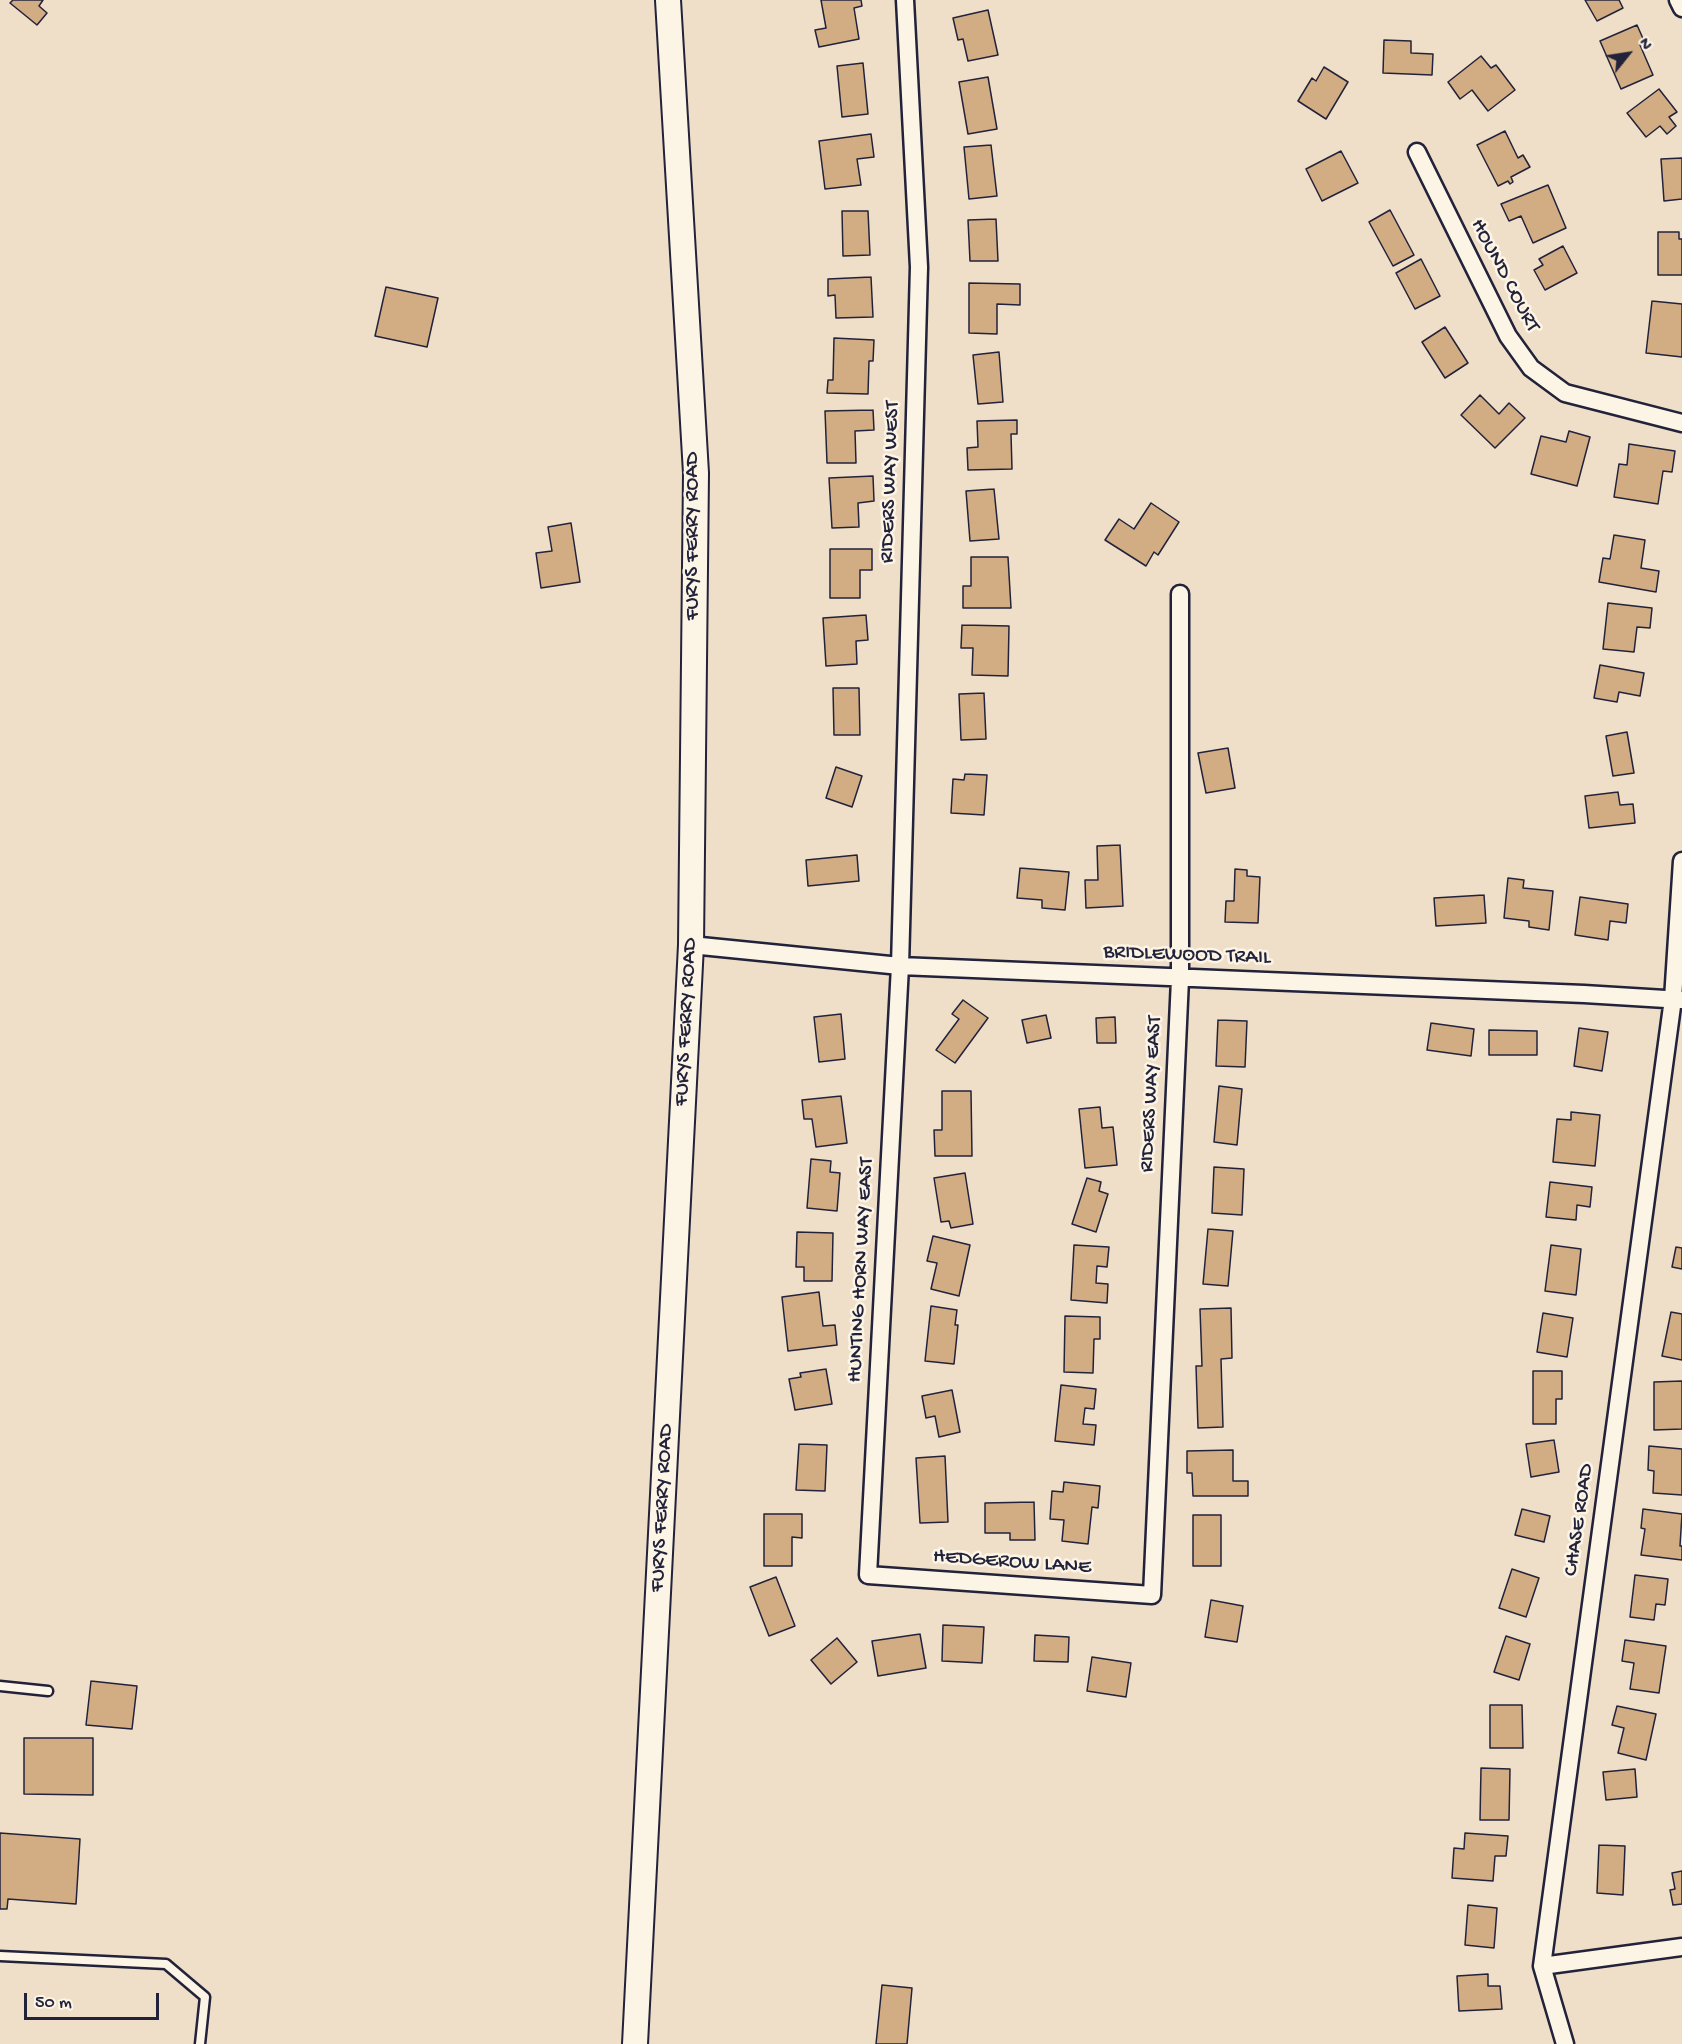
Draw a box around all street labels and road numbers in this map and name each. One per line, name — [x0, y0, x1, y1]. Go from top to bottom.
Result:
street label: HOUND COURT — [1464, 215, 1544, 337]
street label: RIDERS WAY WEST — [876, 400, 906, 564]
street label: FURYS FERRY ROAD — [681, 452, 707, 620]
street label: FURYS FERRY ROAD — [670, 937, 704, 1107]
street label: BRIDLEWOOD TRAIL — [1103, 940, 1271, 972]
street label: RIDERS WAY EAST — [1135, 1015, 1169, 1173]
street label: HUNTING HORN WAY EAST — [844, 1157, 880, 1383]
street label: FURYS FERRY ROAD — [646, 1423, 680, 1593]
street label: CHASE ROAD — [1560, 1462, 1600, 1578]
street label: HEDGEROW LANE — [932, 1545, 1092, 1581]

